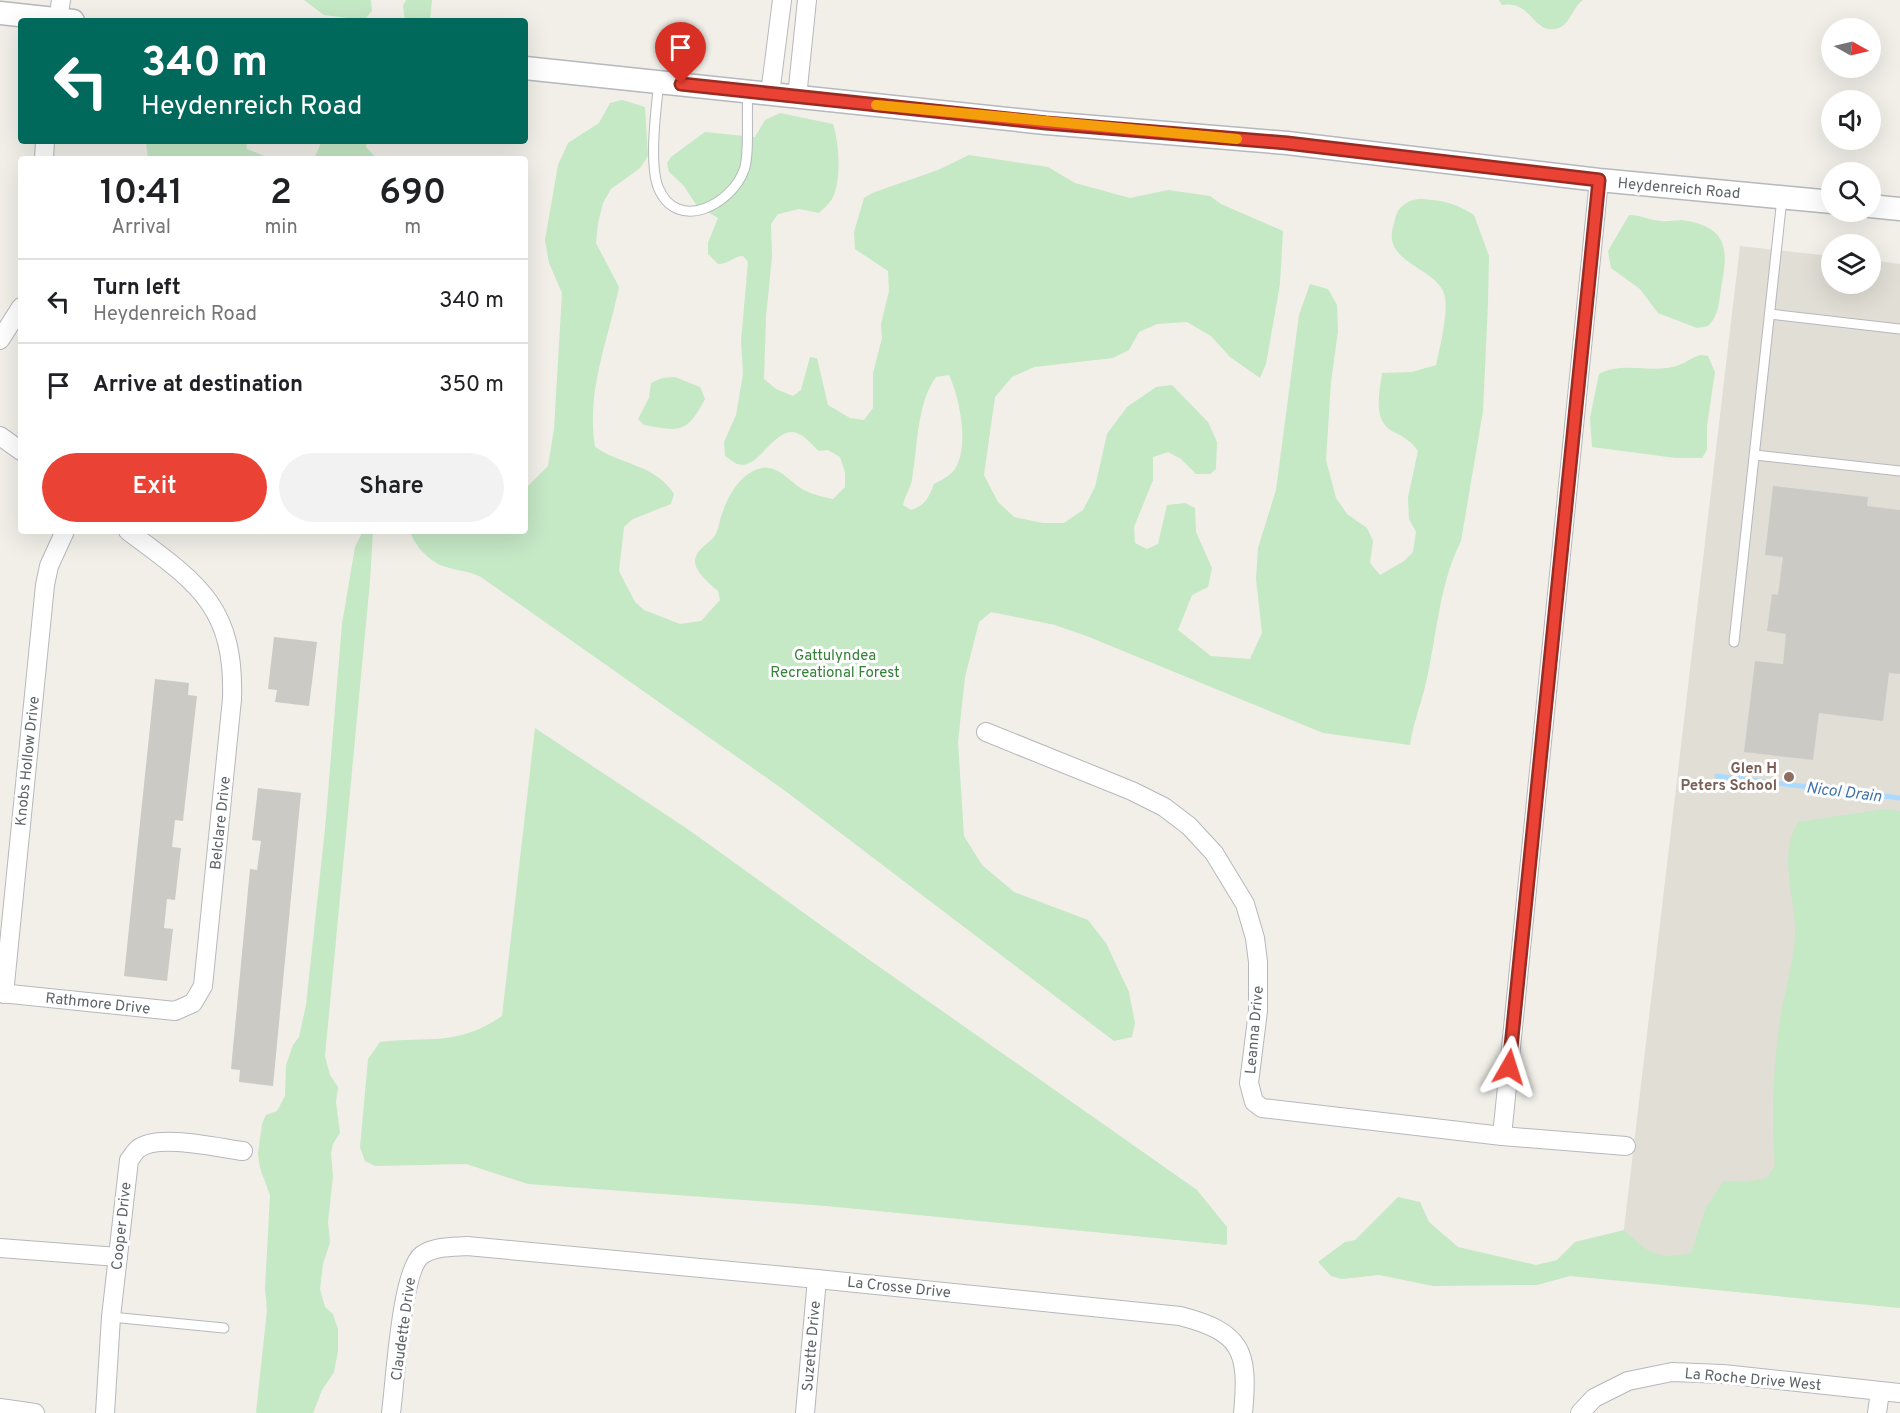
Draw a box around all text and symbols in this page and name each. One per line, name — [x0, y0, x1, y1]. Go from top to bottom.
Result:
north arrow — [1821, 18, 1881, 78]
map controls — [1821, 18, 1881, 294]
pin — [655, 22, 706, 84]
icon: arrive — [664, 31, 697, 64]
text: 340 m — [141, 38, 268, 91]
icon: left — [42, 42, 120, 120]
text: Heydenreich Road — [141, 90, 362, 124]
button: sound — [1821, 90, 1881, 150]
button: search — [1821, 162, 1881, 222]
text: 10:41 — [100, 171, 183, 217]
text: 2 — [270, 171, 292, 217]
text: 690 — [379, 171, 446, 217]
street label: Heydenreich Road — [1617, 175, 1741, 204]
text: Arrival — [111, 215, 171, 241]
text: min — [264, 215, 298, 241]
text: m — [404, 215, 421, 241]
button: layers — [1821, 234, 1881, 294]
text: Turn left — [93, 275, 181, 302]
icon: left — [42, 285, 75, 318]
text: 340 m — [439, 288, 504, 315]
text: Heydenreich Road — [93, 302, 257, 328]
icon: arrive — [42, 369, 75, 402]
text: Arrive at destination — [93, 372, 303, 399]
text: 350 m — [439, 372, 504, 399]
button: Exit — [42, 453, 267, 522]
button: Share — [279, 453, 504, 522]
park label: Gattulyndea Recreational Forest — [770, 647, 900, 683]
street label: Knobs Hollow Drive — [12, 695, 45, 827]
place label: Glen H Peters School — [1680, 760, 1777, 796]
marker: Glen H Peters School — [1782, 770, 1796, 784]
street label: Belclare Drive — [207, 775, 236, 871]
water label: Nicol Drain — [1805, 778, 1883, 808]
street label: Leanna Drive — [1242, 985, 1269, 1075]
street label: Rathmore Drive — [44, 990, 151, 1019]
position arrow — [1477, 1035, 1541, 1099]
street label: Cooper Drive — [108, 1181, 137, 1271]
street label: La Crosse Drive — [846, 1274, 952, 1303]
street label: Claudette Drive — [388, 1276, 421, 1382]
street label: Suzette Drive — [799, 1300, 826, 1392]
street label: La Roche Drive West — [1684, 1365, 1822, 1396]

